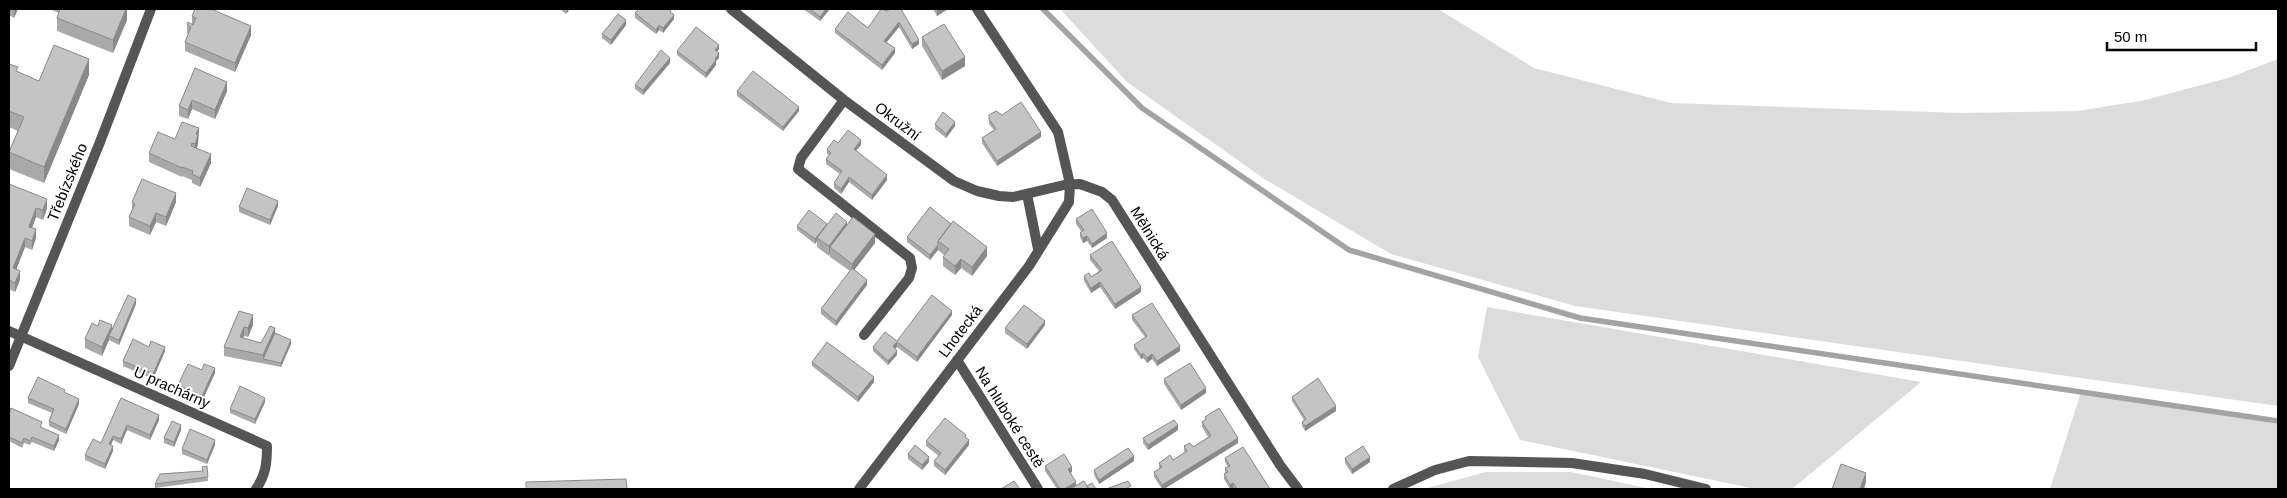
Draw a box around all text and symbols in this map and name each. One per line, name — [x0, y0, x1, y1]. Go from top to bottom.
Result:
scale bar — [2107, 20, 2256, 52]
text: 50 m — [2114, 28, 2147, 45]
street label: Okružní — [872, 98, 925, 144]
street label: Třebízského — [44, 141, 90, 223]
street label: Mělnická — [1127, 203, 1173, 263]
street label: Lhotecká — [935, 301, 985, 360]
street label: U prachárny — [131, 363, 213, 412]
street label: Na hluboké cestě — [972, 363, 1048, 471]

